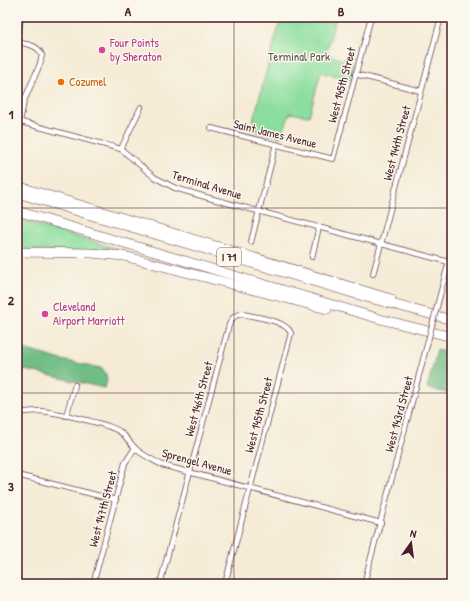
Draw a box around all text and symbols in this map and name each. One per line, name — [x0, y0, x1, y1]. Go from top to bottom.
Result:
text: A — [125, 2, 132, 20]
text: B — [338, 2, 345, 20]
place label: Four Points by Sheraton — [109, 34, 162, 65]
street label: West 145th Street — [323, 44, 360, 124]
marker: Four Points by Sheraton — [97, 45, 107, 55]
park label: Terminal Park — [268, 48, 330, 65]
place label: Cozumel — [69, 73, 107, 90]
marker: Cozumel — [56, 77, 66, 87]
street label: West 144th Street — [378, 103, 415, 182]
text: 1 — [9, 105, 14, 123]
street label: Saint James Avenue — [232, 115, 319, 152]
street label: Terminal Avenue — [170, 166, 244, 203]
road number: I 71 — [217, 248, 241, 266]
text: 2 — [8, 291, 15, 309]
place label: Cleveland Airport Marriott — [53, 298, 125, 329]
marker: Cleveland Airport Marriott — [40, 309, 50, 319]
street label: West 146th Street — [180, 359, 217, 438]
street label: West 143rd Street — [380, 373, 417, 454]
street label: West 145th Street — [240, 374, 277, 454]
street label: Sprengel Avenue — [160, 444, 234, 479]
street label: West 147th Street — [84, 468, 121, 549]
text: 3 — [8, 477, 14, 495]
north arrow — [391, 523, 431, 563]
text: N — [409, 526, 418, 541]

